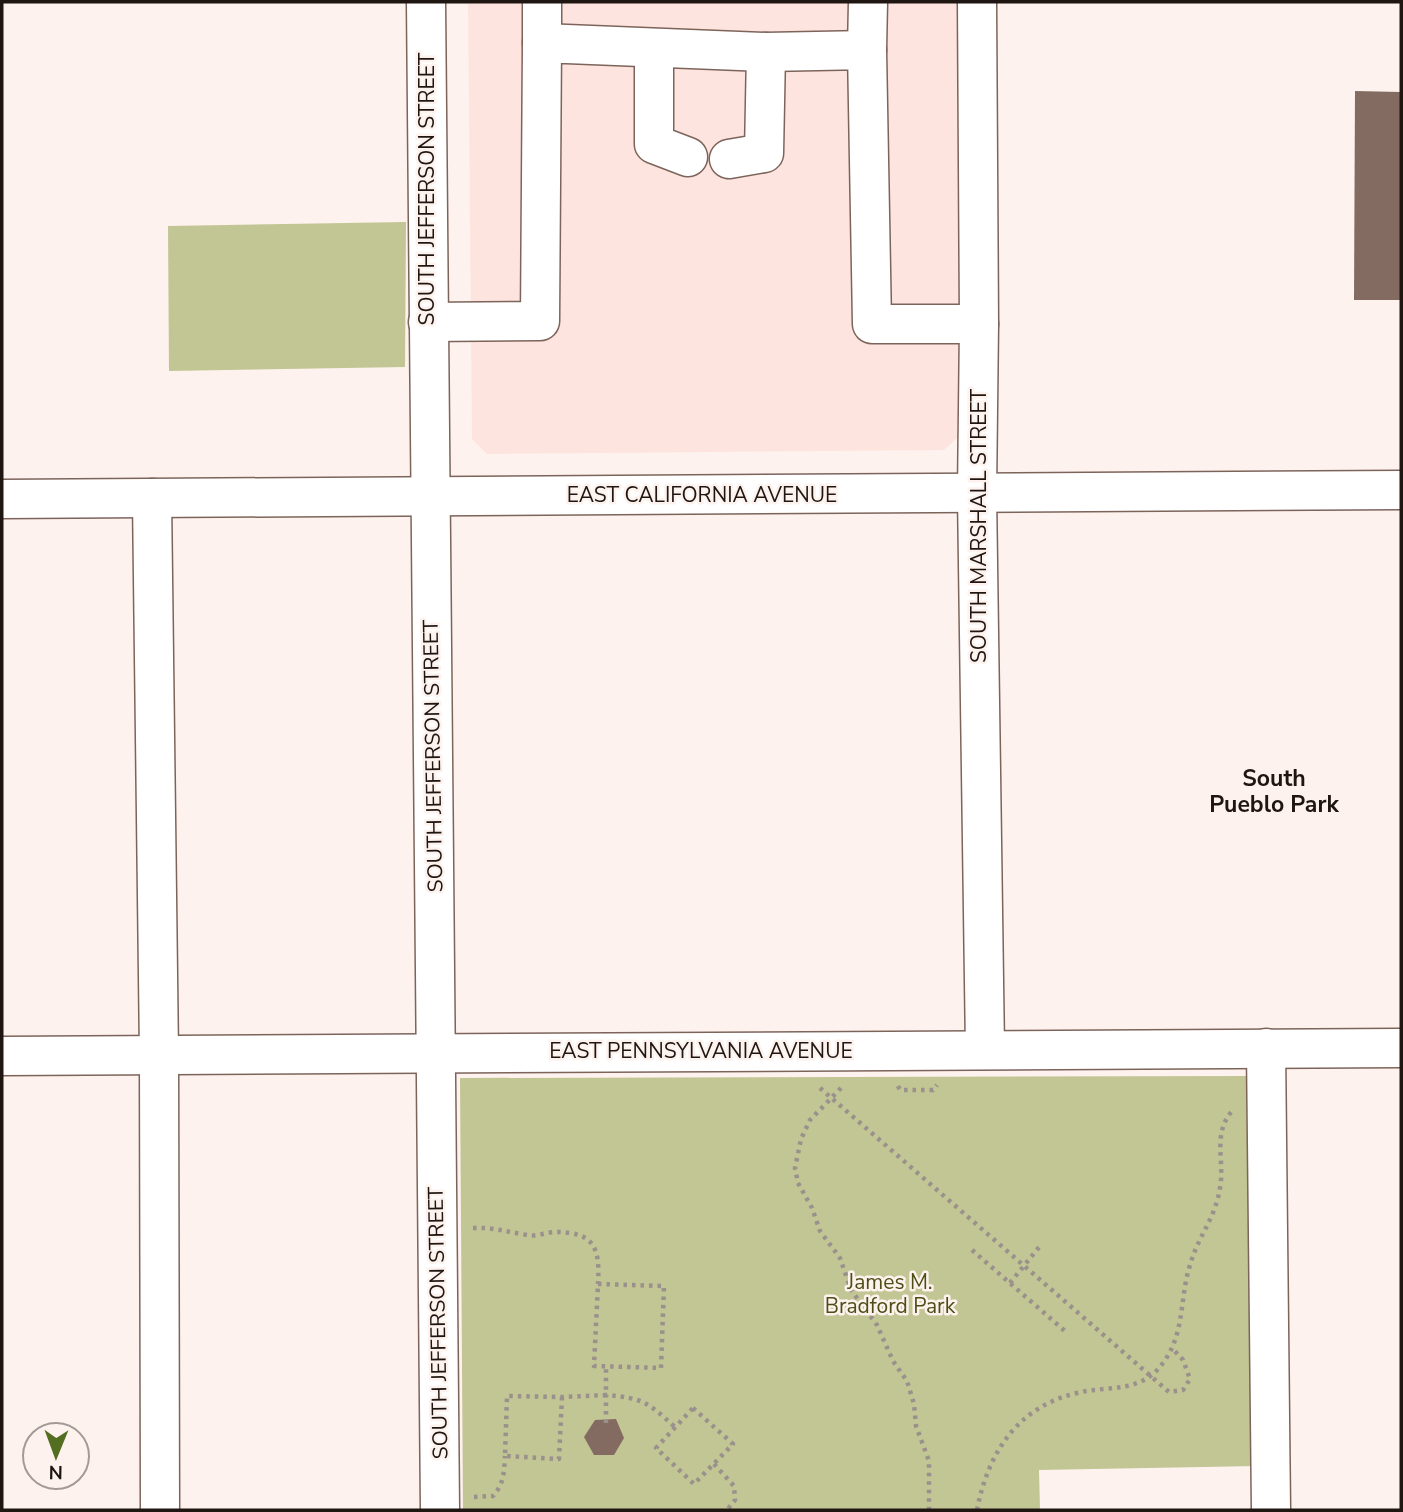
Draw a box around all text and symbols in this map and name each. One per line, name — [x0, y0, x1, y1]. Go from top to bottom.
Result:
street label: SOUTH JEFFERSON STREET — [413, 52, 441, 325]
street label: SOUTH MARSHALL STREET — [965, 389, 993, 663]
street label: EAST CALIFORNIA AVENUE — [567, 481, 837, 509]
street label: SOUTH JEFFERSON STREET — [417, 619, 449, 893]
district label: South Pueblo Park — [1209, 763, 1339, 820]
street label: EAST PENNSYLVANIA AVENUE — [549, 1037, 853, 1065]
street label: SOUTH JEFFERSON STREET — [422, 1186, 454, 1460]
park label: James M. Bradford Park — [825, 1268, 956, 1320]
north arrow — [21, 1421, 91, 1491]
text: N — [48, 1459, 63, 1485]

